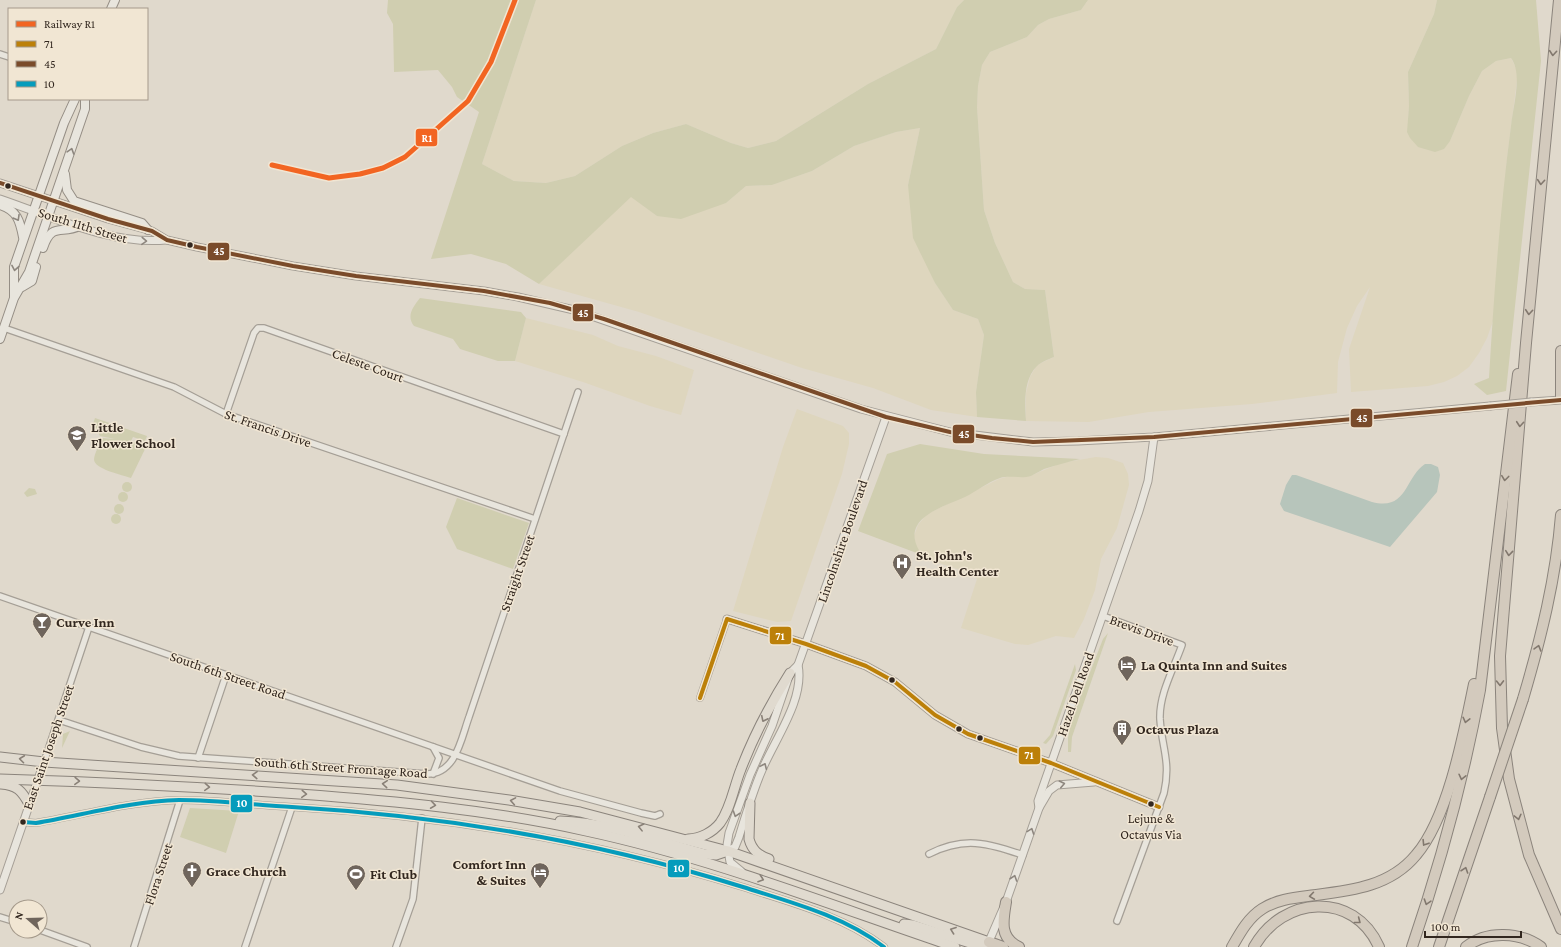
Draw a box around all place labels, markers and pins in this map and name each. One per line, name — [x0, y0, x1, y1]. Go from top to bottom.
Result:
unlabelled marker — [3, 181, 13, 191]
unlabelled marker — [185, 240, 195, 250]
place label: Little Flower School — [91, 419, 175, 451]
school or university icon: Little Flower School — [66, 424, 88, 452]
place label: St. John's Health Center — [916, 547, 999, 579]
hospital icon: St. John's Health Center — [891, 552, 913, 580]
bar icon: Curve Inn — [31, 611, 53, 639]
place label: Curve Inn — [56, 614, 115, 630]
hotel icon: La Quinta Inn and Suites — [1116, 654, 1138, 682]
place label: La Quinta Inn and Suites — [1141, 657, 1287, 673]
unlabelled marker — [887, 675, 897, 685]
building icon: Octavus Plaza — [1111, 718, 1133, 746]
place label: Octavus Plaza — [1136, 721, 1219, 737]
unlabelled marker — [954, 724, 964, 734]
unlabelled marker — [975, 733, 985, 743]
marker: Lejune & Octavus Via — [1146, 799, 1156, 809]
place label: Lejune & Octavus Via — [1120, 811, 1182, 842]
unlabelled marker — [18, 817, 28, 827]
place label: Comfort Inn & Suites — [453, 856, 526, 888]
church icon: Grace Church — [181, 860, 203, 888]
hotel icon: Comfort Inn & Suites — [529, 861, 551, 889]
place label: Grace Church — [206, 863, 287, 879]
sports icon: Fit Club — [345, 863, 367, 891]
place label: Fit Club — [370, 866, 418, 882]

